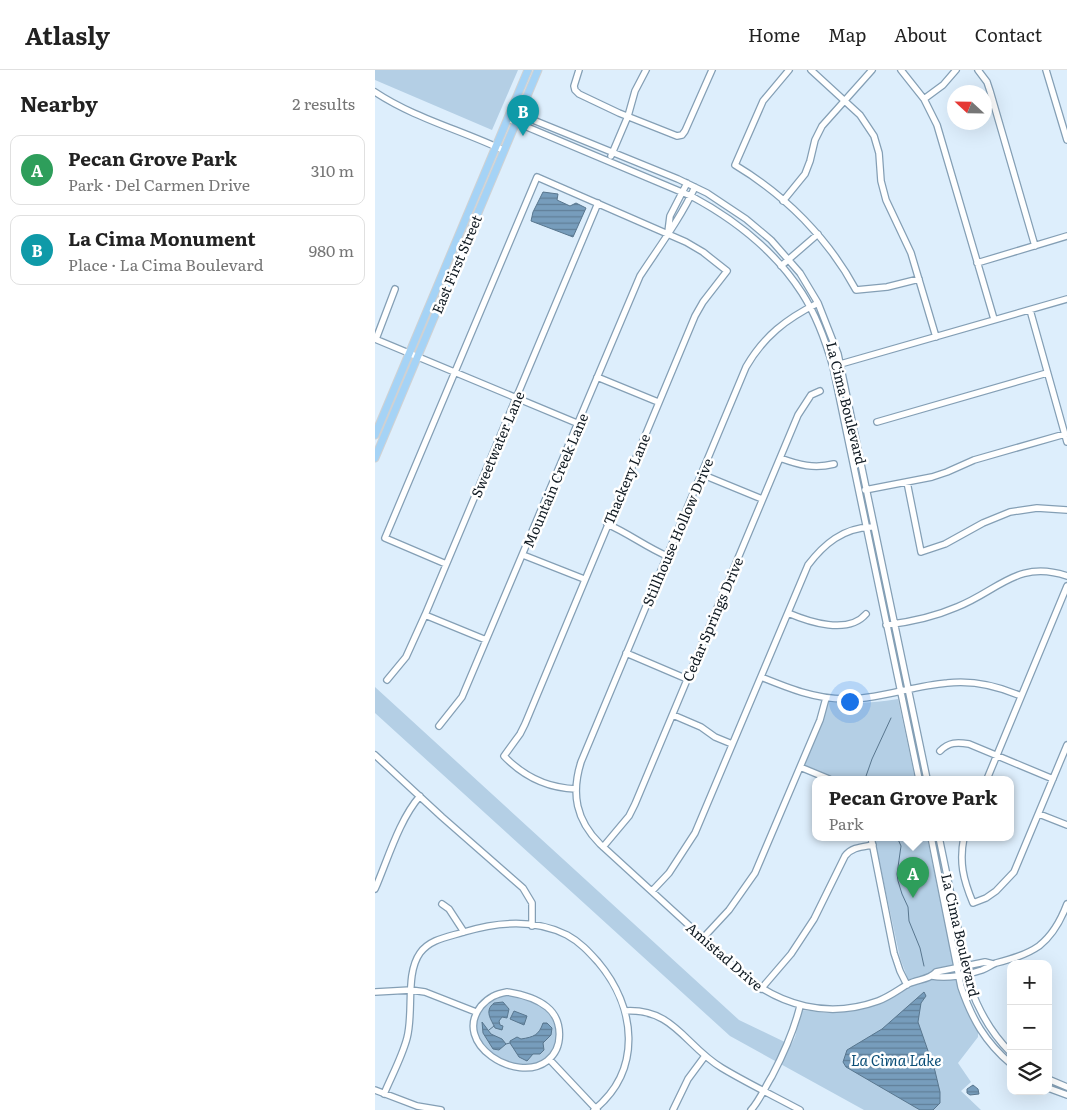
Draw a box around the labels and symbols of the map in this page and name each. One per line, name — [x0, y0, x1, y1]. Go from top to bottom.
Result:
north arrow — [947, 85, 992, 130]
pin: B — [507, 95, 539, 136]
street label: East First Street — [426, 211, 486, 316]
street label: La Cima Boulevard — [822, 339, 872, 467]
street label: Sweetwater Lane — [466, 388, 528, 500]
street label: Mountain Creek Lane — [518, 410, 592, 550]
street label: Thackery Lane — [598, 430, 654, 528]
street label: Stillhouse Hollow Drive — [637, 455, 717, 609]
street label: Cedar Springs Drive — [677, 554, 747, 684]
your location — [837, 689, 863, 715]
pin: A — [897, 857, 929, 898]
street label: La Cima Boulevard — [937, 871, 985, 999]
street label: Amistad Drive — [682, 917, 768, 995]
water label: La Cima Lake — [851, 1048, 941, 1071]

